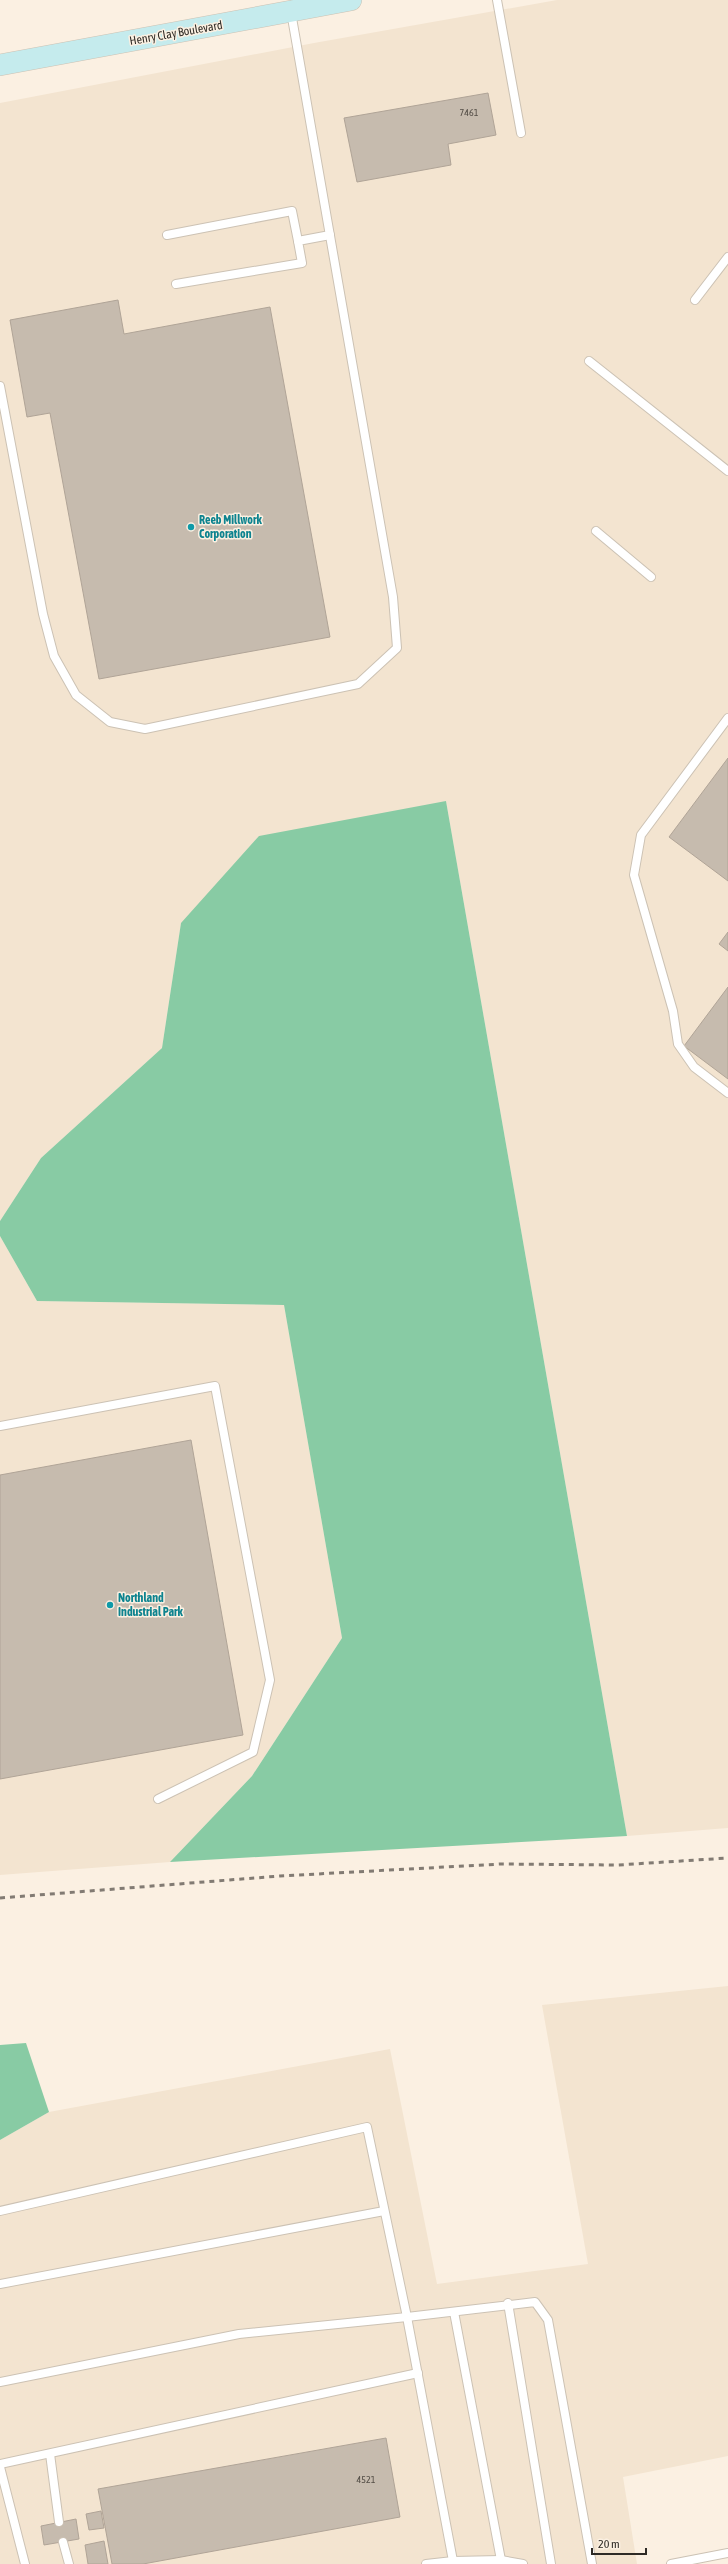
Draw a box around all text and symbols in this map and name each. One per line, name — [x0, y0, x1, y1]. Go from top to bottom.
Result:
street label: Henry Clay Boulevard — [128, 18, 224, 48]
house number: 7461 — [460, 107, 479, 118]
place label: Reeb Millwork Corporation — [199, 513, 262, 541]
marker: Reeb Millwork Corporation — [186, 522, 196, 532]
place label: Northland Industrial Park — [118, 1591, 184, 1619]
marker: Northland Industrial Park — [105, 1600, 115, 1610]
house number: 4521 — [357, 2474, 376, 2485]
scale bar — [592, 2530, 646, 2556]
text: 20 m — [598, 2537, 620, 2551]

